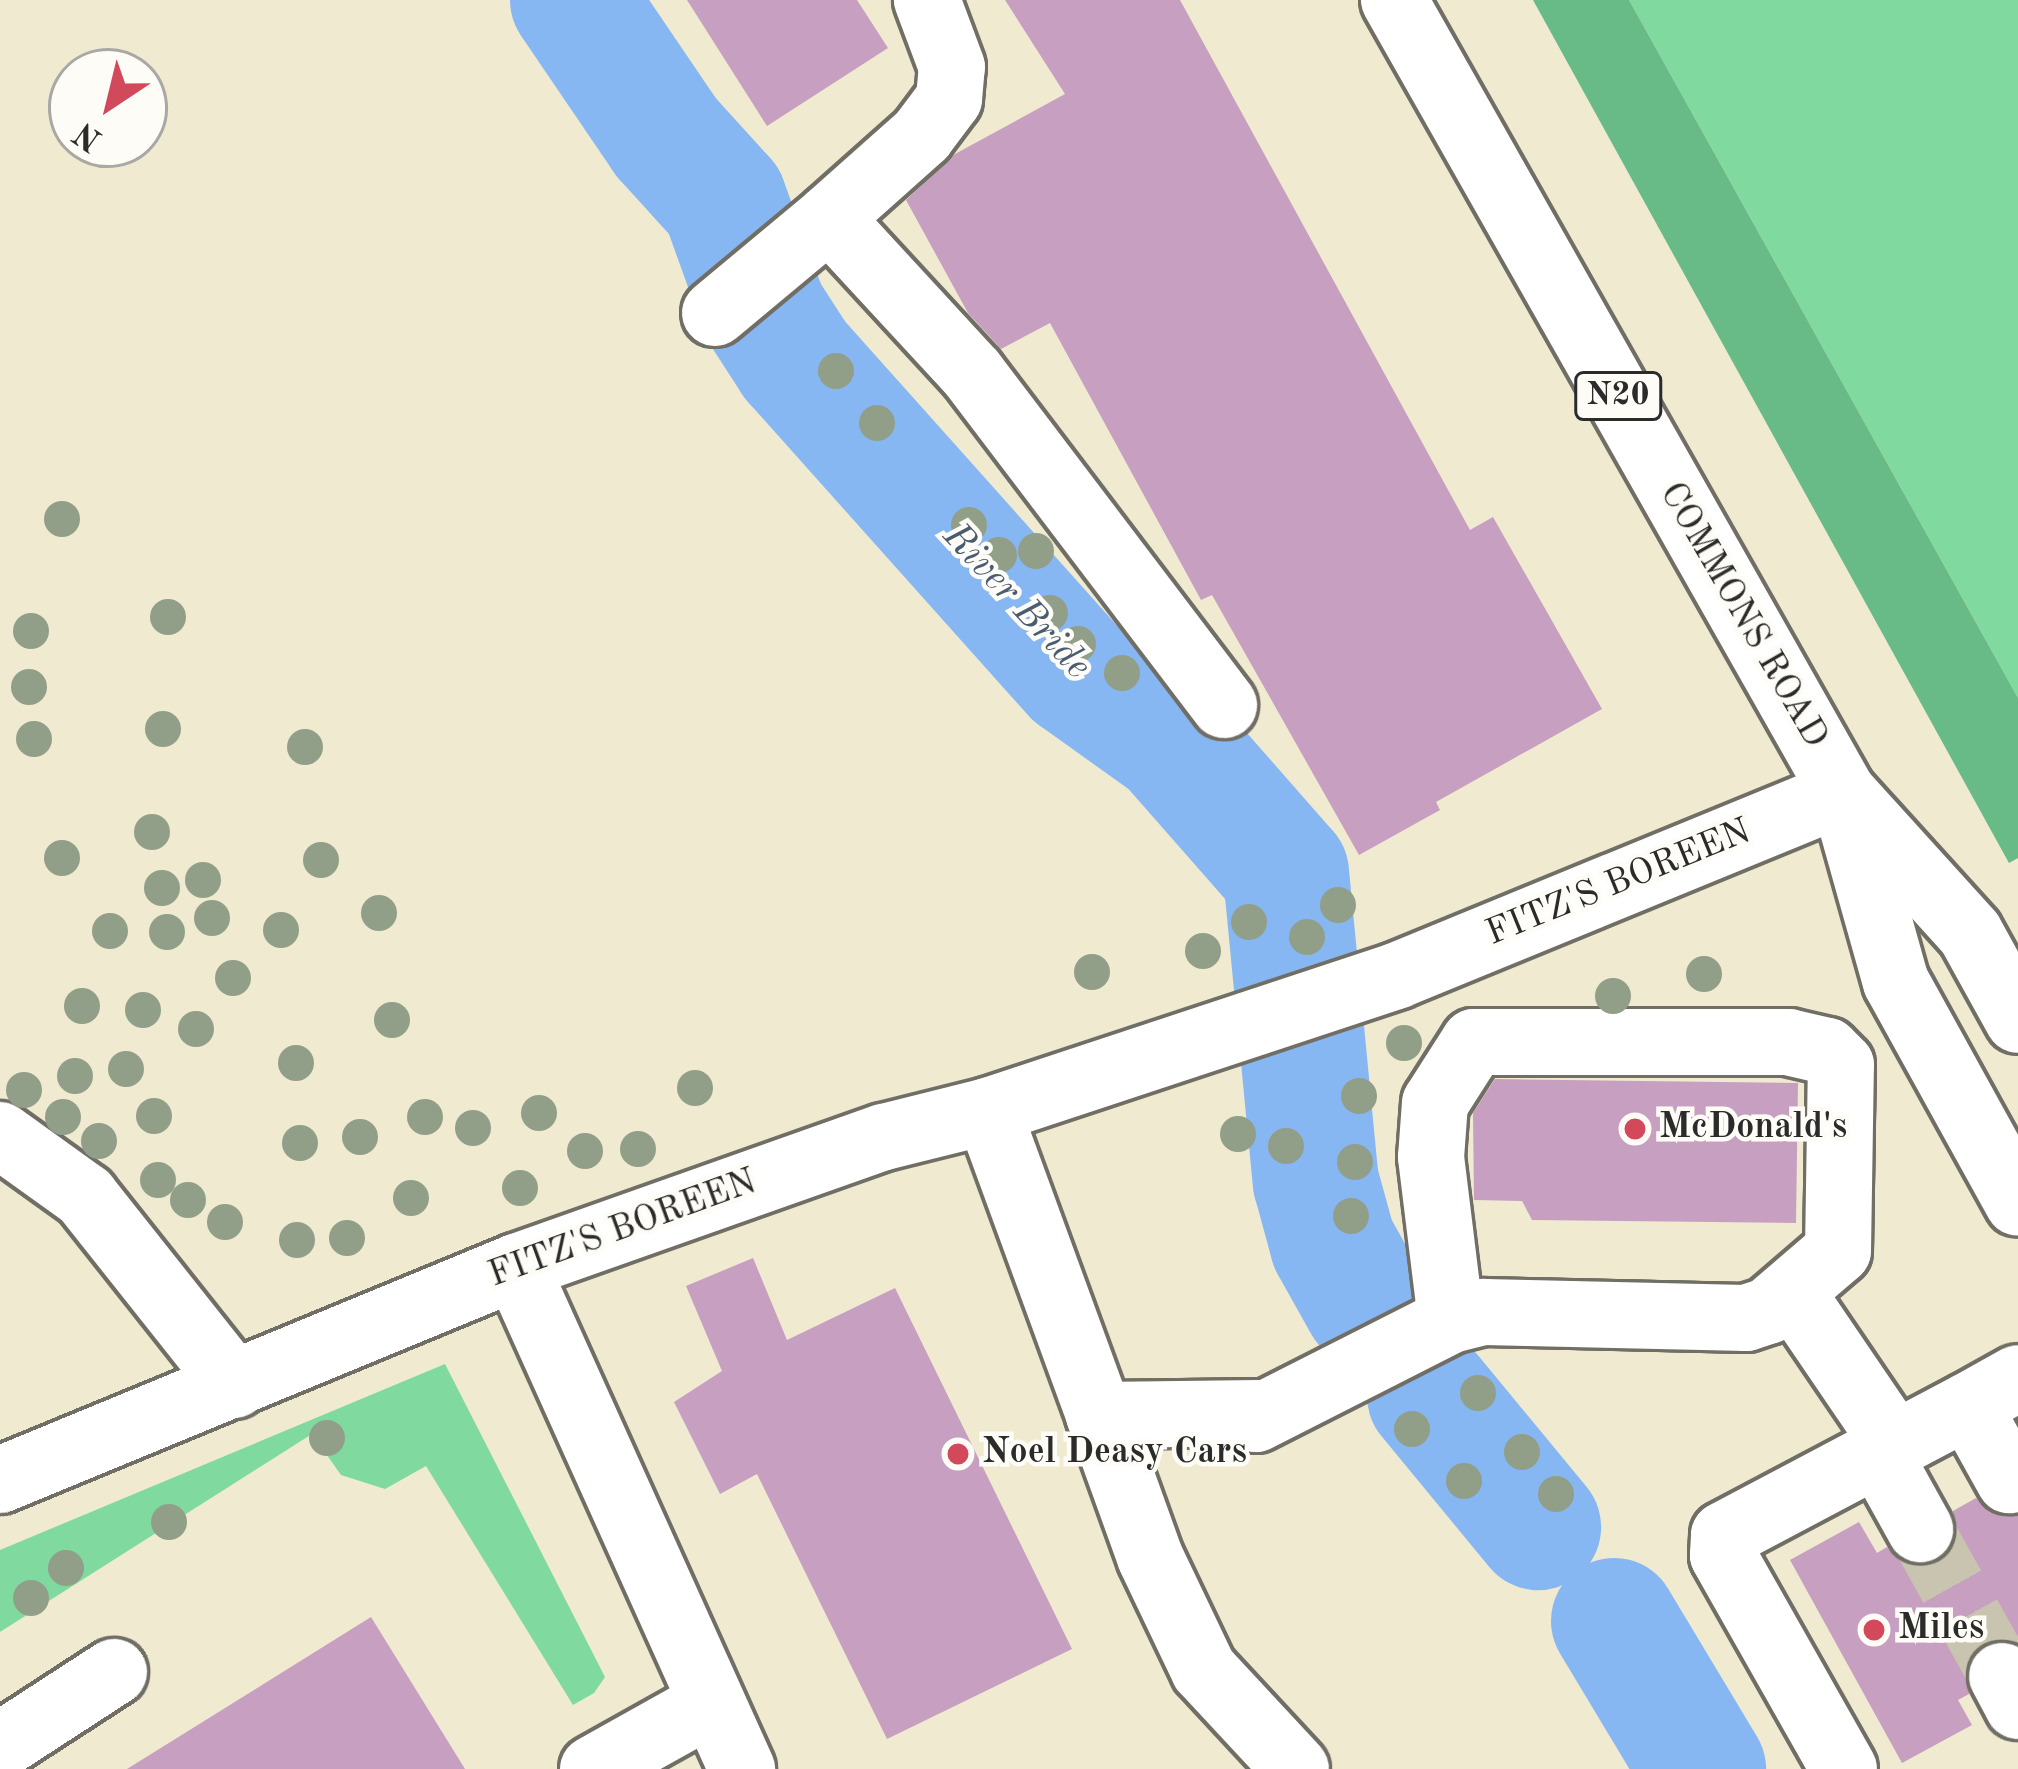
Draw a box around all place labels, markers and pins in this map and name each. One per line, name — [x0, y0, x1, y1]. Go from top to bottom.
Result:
place label: McDonald's — [1659, 1107, 1847, 1151]
marker: McDonald's — [1622, 1116, 1648, 1142]
place label: Noel Deasy Cars — [982, 1432, 1247, 1476]
marker: Noel Deasy Cars — [945, 1441, 971, 1467]
place label: Miles — [1898, 1608, 1984, 1652]
marker: Miles — [1861, 1617, 1887, 1643]

